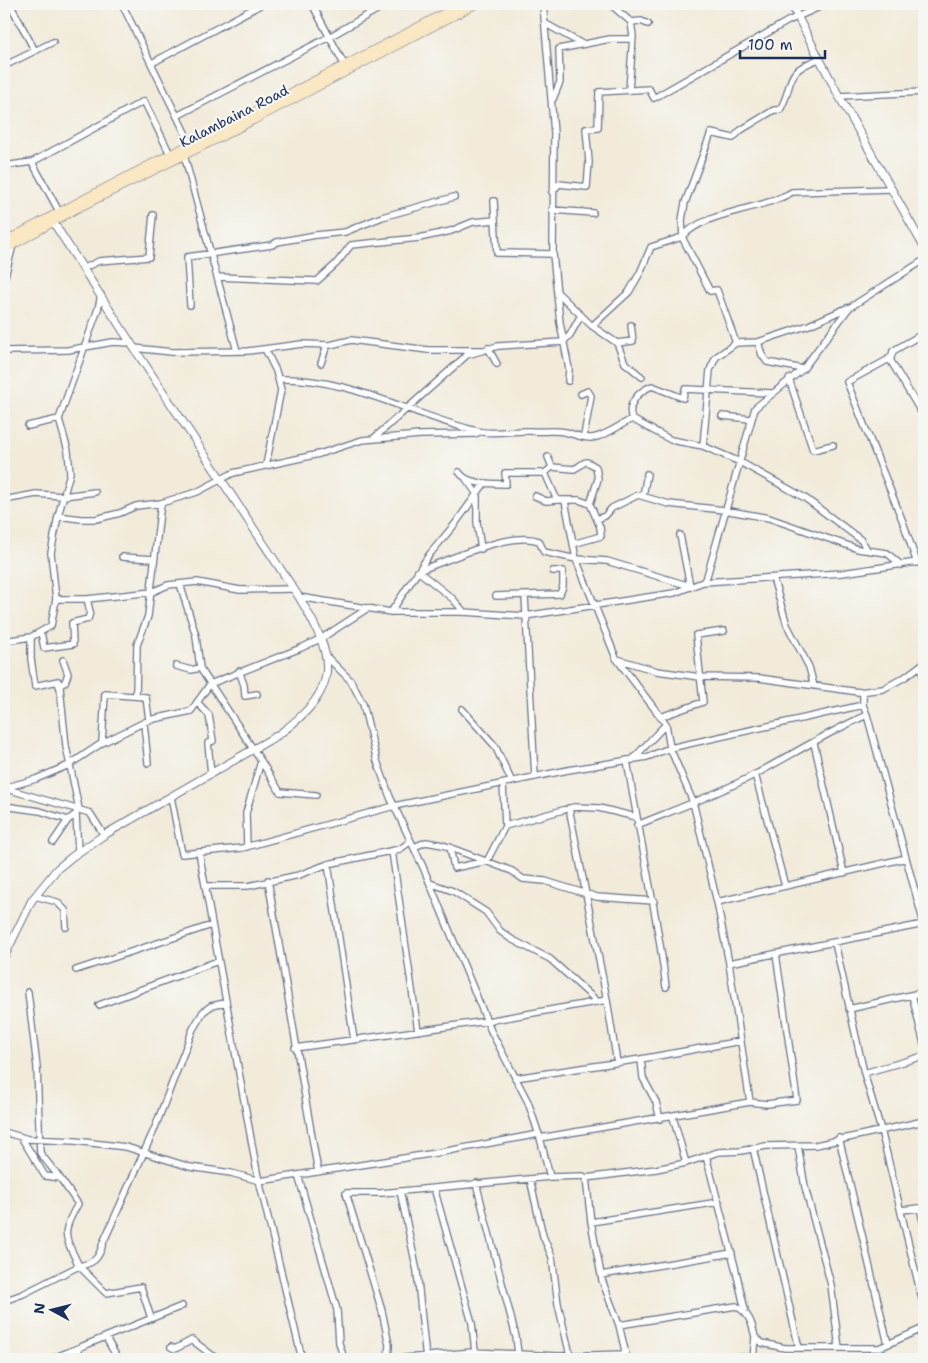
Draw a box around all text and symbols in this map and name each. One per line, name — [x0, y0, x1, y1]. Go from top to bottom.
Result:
scale bar — [740, 28, 826, 60]
text: 100 m — [748, 35, 793, 55]
street label: Kalambaina Road — [176, 81, 292, 151]
north arrow — [28, 1286, 78, 1336]
text: N — [29, 1302, 49, 1315]

